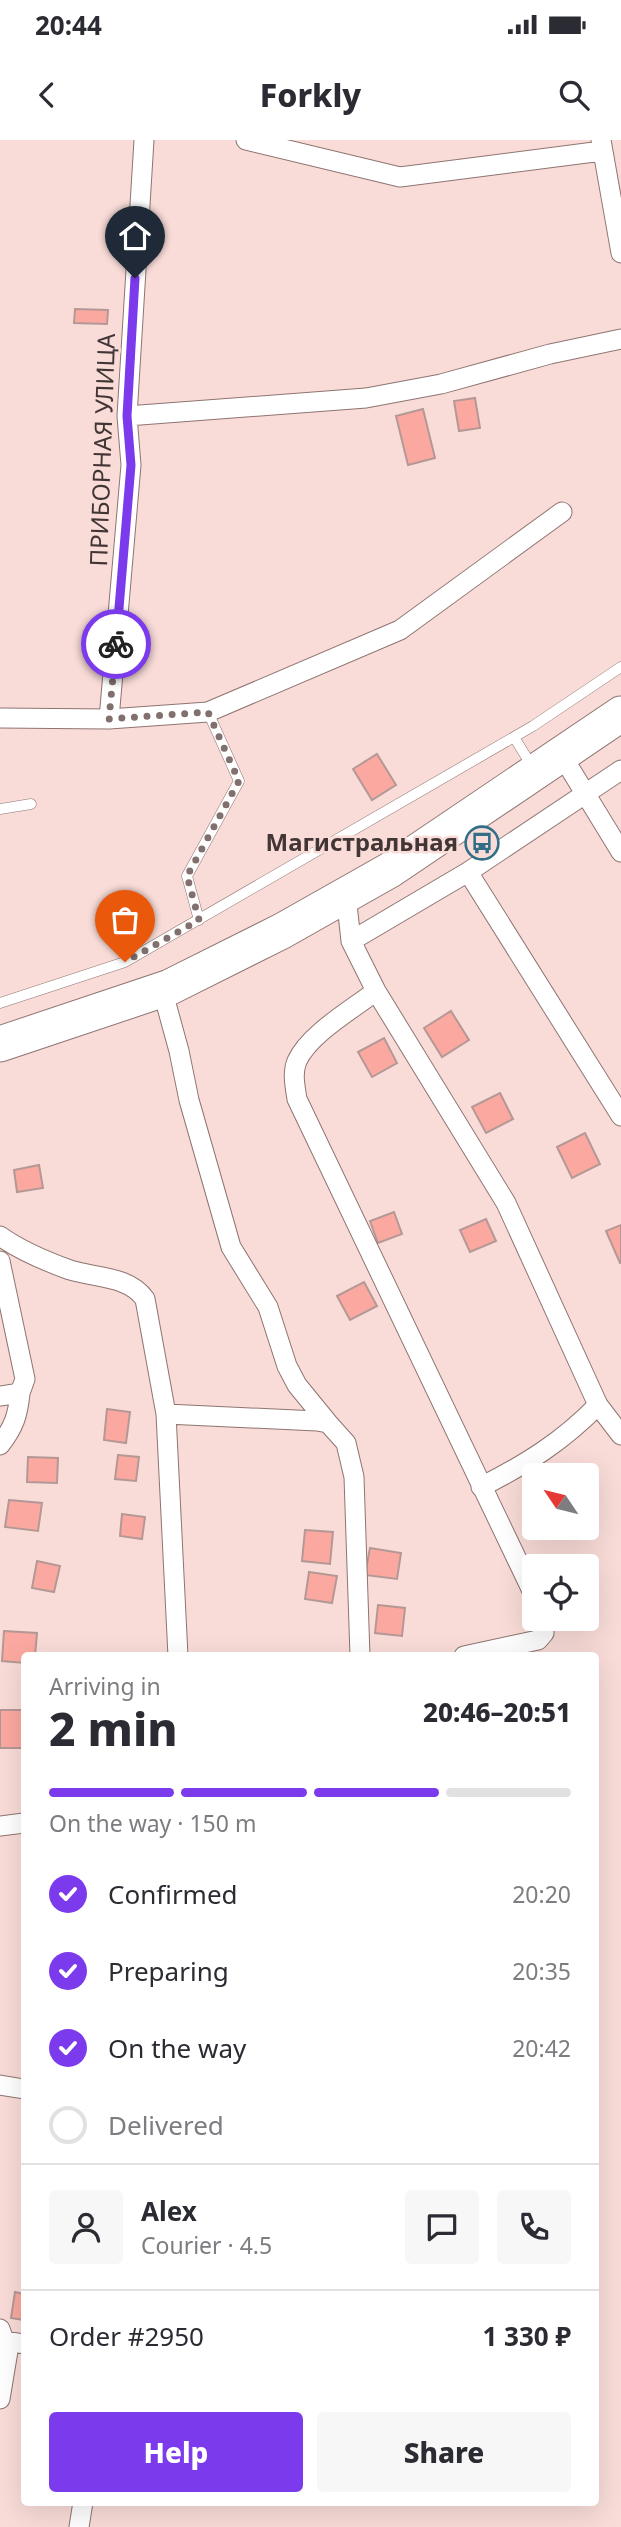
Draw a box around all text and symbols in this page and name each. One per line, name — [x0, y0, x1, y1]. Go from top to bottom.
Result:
text: 20:44 — [35, 7, 102, 43]
text: Forkly — [260, 73, 361, 116]
icon: back — [28, 76, 66, 114]
icon: search — [555, 76, 593, 114]
pin — [105, 206, 165, 278]
icon: home — [116, 217, 154, 255]
street label: ПРИБОРНАЯ УЛИЦА — [81, 332, 122, 567]
courier — [81, 609, 151, 679]
icon: bike — [97, 625, 135, 663]
bus stop icon: Магистральная — [463, 824, 501, 862]
place label: Магистральная — [266, 825, 458, 858]
pin — [95, 890, 155, 962]
icon: bag — [106, 901, 144, 939]
north arrow — [522, 1463, 598, 1540]
map controls — [522, 1463, 599, 1631]
button: locate — [522, 1554, 599, 1631]
text: Arriving in — [49, 1670, 161, 1702]
text: 20:46–20:51 — [423, 1694, 571, 1730]
text: 2 min — [49, 1697, 178, 1759]
text: On the way · 150 m — [49, 1807, 256, 1839]
icon: check — [49, 1875, 87, 1913]
text: Confirmed — [108, 1876, 238, 1912]
text: 20:20 — [512, 1878, 571, 1910]
icon: check — [49, 1952, 87, 1990]
text: Preparing — [108, 1953, 229, 1989]
text: 20:35 — [512, 1955, 571, 1987]
icon: check — [49, 2029, 87, 2067]
text: On the way — [108, 2030, 246, 2066]
text: 20:42 — [512, 2032, 571, 2064]
text: Delivered — [108, 2107, 224, 2143]
button: person — [49, 2190, 123, 2264]
button: chat — [405, 2190, 479, 2264]
button: phone — [497, 2190, 571, 2264]
text: Alex — [141, 2193, 197, 2229]
text: Courier · 4.5 — [141, 2229, 272, 2261]
text: Order #2950 — [49, 2318, 204, 2354]
text: 1 330 ₽ — [482, 2318, 571, 2354]
button: Help — [49, 2412, 303, 2492]
button: Share — [317, 2412, 571, 2492]

